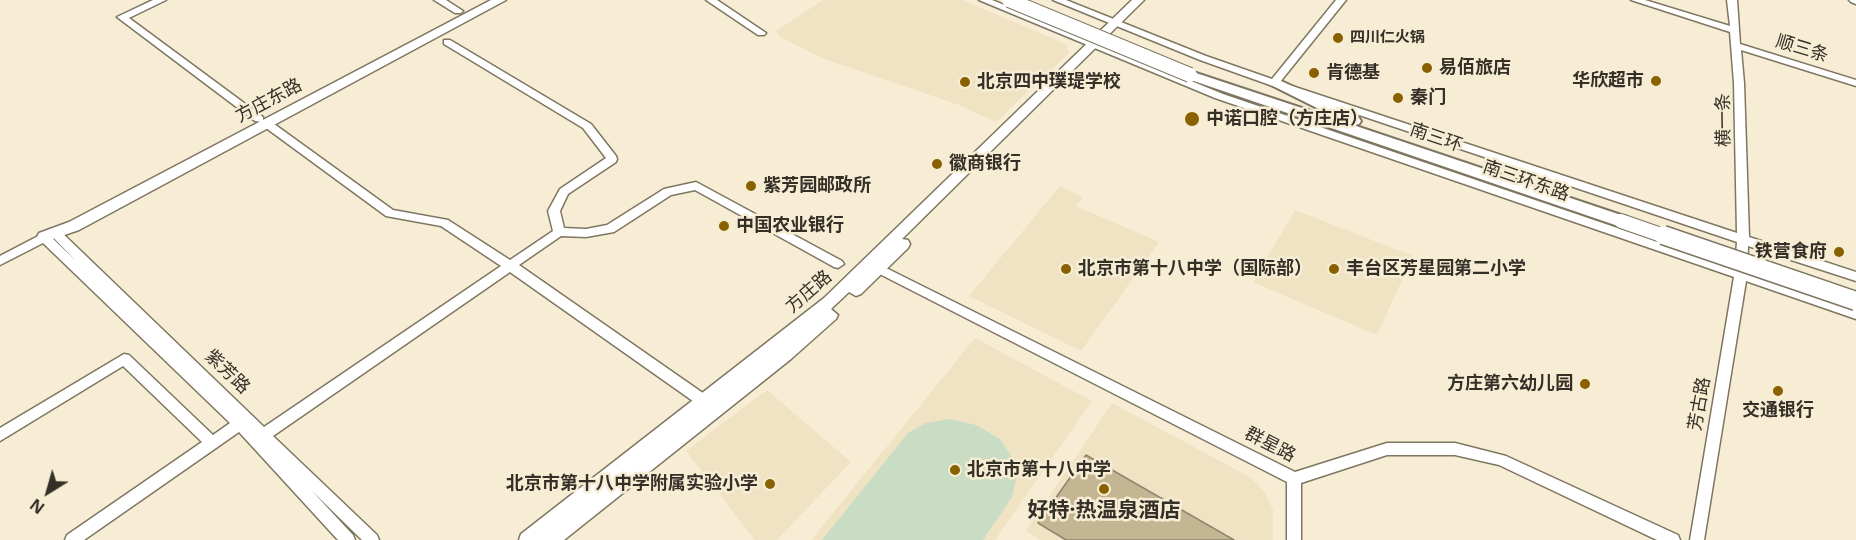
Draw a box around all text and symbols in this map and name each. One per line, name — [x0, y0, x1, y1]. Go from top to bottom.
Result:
place label: 四川仁火锅 — [1350, 29, 1425, 47]
marker: 四川仁火锅 — [1331, 31, 1345, 45]
street label: 顺三条 — [1773, 31, 1831, 67]
place label: 易佰旅店 — [1439, 57, 1511, 79]
marker: 易佰旅店 — [1420, 61, 1434, 75]
place label: 肯德基 — [1326, 62, 1380, 84]
marker: 肯德基 — [1307, 66, 1321, 80]
place label: 华欣超市 — [1572, 70, 1644, 92]
place label: 北京四中璞瑅学校 — [977, 71, 1121, 93]
marker: 华欣超市 — [1649, 74, 1663, 88]
street label: 方庄东路 — [232, 75, 306, 127]
marker: 北京四中璞瑅学校 — [958, 75, 972, 89]
place label: 秦门 — [1410, 87, 1446, 109]
marker: 秦门 — [1391, 91, 1405, 105]
street label: 横一条 — [1713, 93, 1735, 147]
place label: 中诺口腔（方庄店） — [1206, 108, 1368, 130]
marker: 中诺口腔（方庄店） — [1183, 110, 1201, 128]
street label: 南三环 — [1407, 119, 1465, 157]
place label: 徽商银行 — [949, 153, 1021, 175]
street label: 南三环东路 — [1480, 156, 1572, 206]
marker: 徽商银行 — [930, 157, 944, 171]
place label: 紫芳园邮政所 — [763, 175, 871, 197]
marker: 紫芳园邮政所 — [744, 179, 758, 193]
place label: 中国农业银行 — [736, 215, 844, 237]
marker: 中国农业银行 — [717, 219, 731, 233]
place label: 铁营食府 — [1755, 241, 1827, 263]
marker: 铁营食府 — [1832, 245, 1846, 259]
place label: 北京市第十八中学（国际部） — [1078, 258, 1312, 280]
place label: 丰台区芳星园第二小学 — [1346, 258, 1526, 280]
marker: 北京市第十八中学（国际部） — [1059, 262, 1073, 276]
marker: 丰台区芳星园第二小学 — [1327, 262, 1341, 276]
street label: 方庄路 — [782, 266, 836, 318]
street label: 紫芳路 — [200, 345, 254, 399]
place label: 方庄第六幼儿园 — [1447, 373, 1573, 395]
street label: 芳古路 — [1685, 376, 1715, 432]
marker: 方庄第六幼儿园 — [1578, 377, 1592, 391]
marker: 交通银行 — [1771, 384, 1785, 398]
place label: 交通银行 — [1742, 400, 1814, 422]
street label: 群星路 — [1241, 423, 1299, 467]
place label: 北京市第十八中学 — [967, 459, 1111, 481]
north arrow — [18, 462, 78, 522]
marker: 北京市第十八中学 — [948, 463, 962, 477]
place label: 北京市第十八中学附属实验小学 — [506, 473, 758, 495]
marker: 北京市第十八中学附属实验小学 — [763, 477, 777, 491]
marker: 好特·热温泉酒店 — [1097, 482, 1111, 496]
text: N — [25, 494, 49, 519]
place label: 好特·热温泉酒店 — [1028, 498, 1180, 524]

